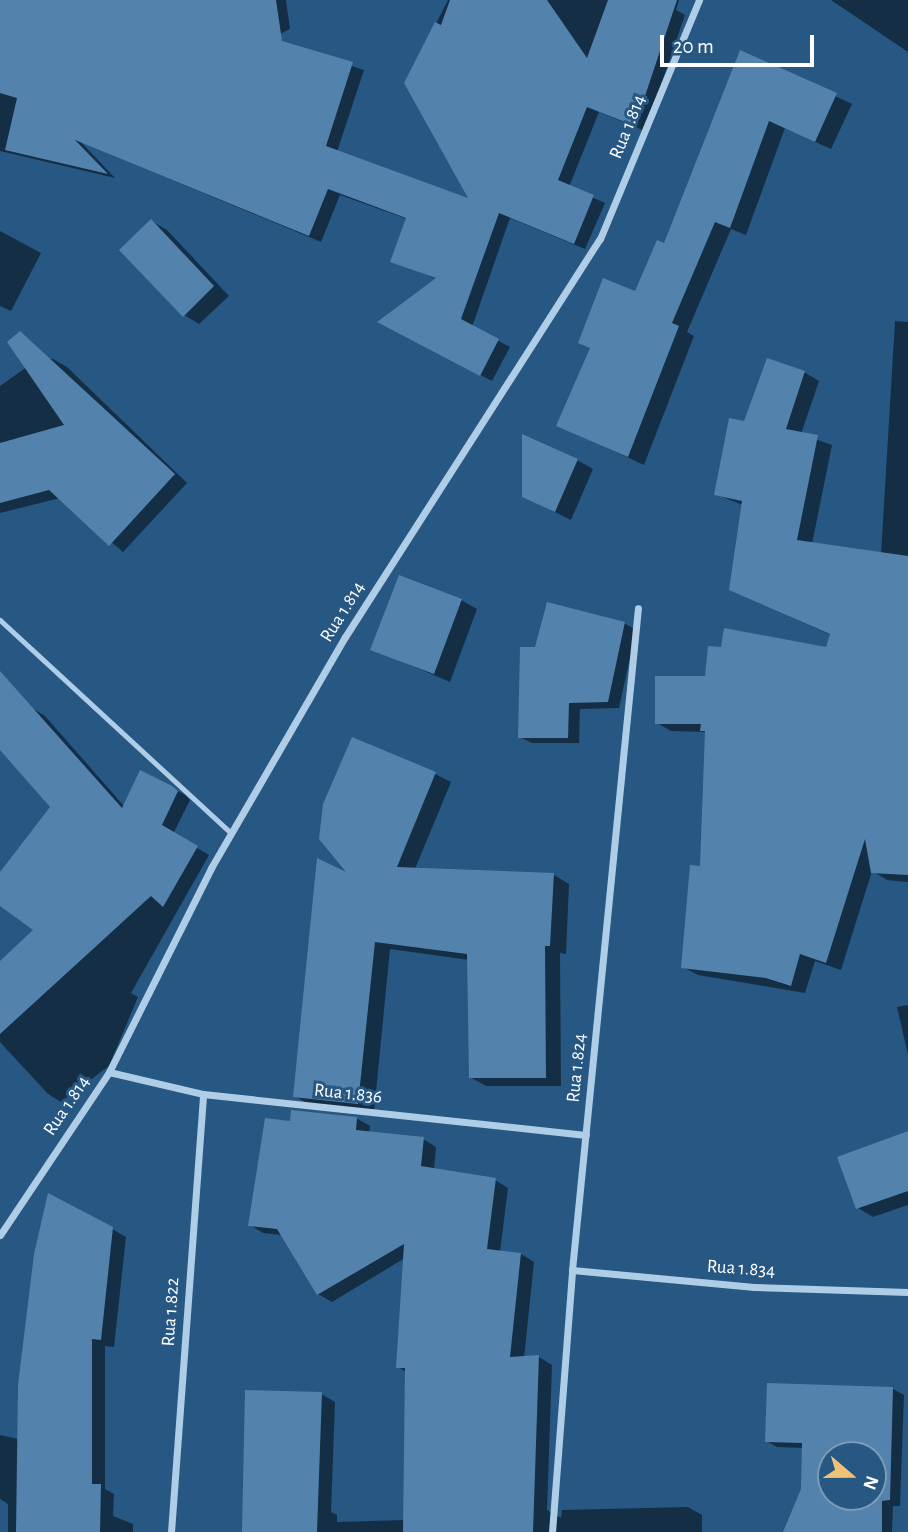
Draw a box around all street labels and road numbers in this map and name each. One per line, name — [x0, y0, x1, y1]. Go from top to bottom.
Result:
street label: Rua 1.814 — [605, 92, 651, 162]
street label: Rua 1.814 — [315, 577, 371, 647]
street label: Rua 1.824 — [562, 1032, 592, 1104]
street label: Rua 1.814 — [39, 1072, 95, 1140]
street label: Rua 1.836 — [313, 1079, 383, 1109]
street label: Rua 1.834 — [706, 1255, 776, 1283]
street label: Rua 1.822 — [157, 1277, 185, 1347]

